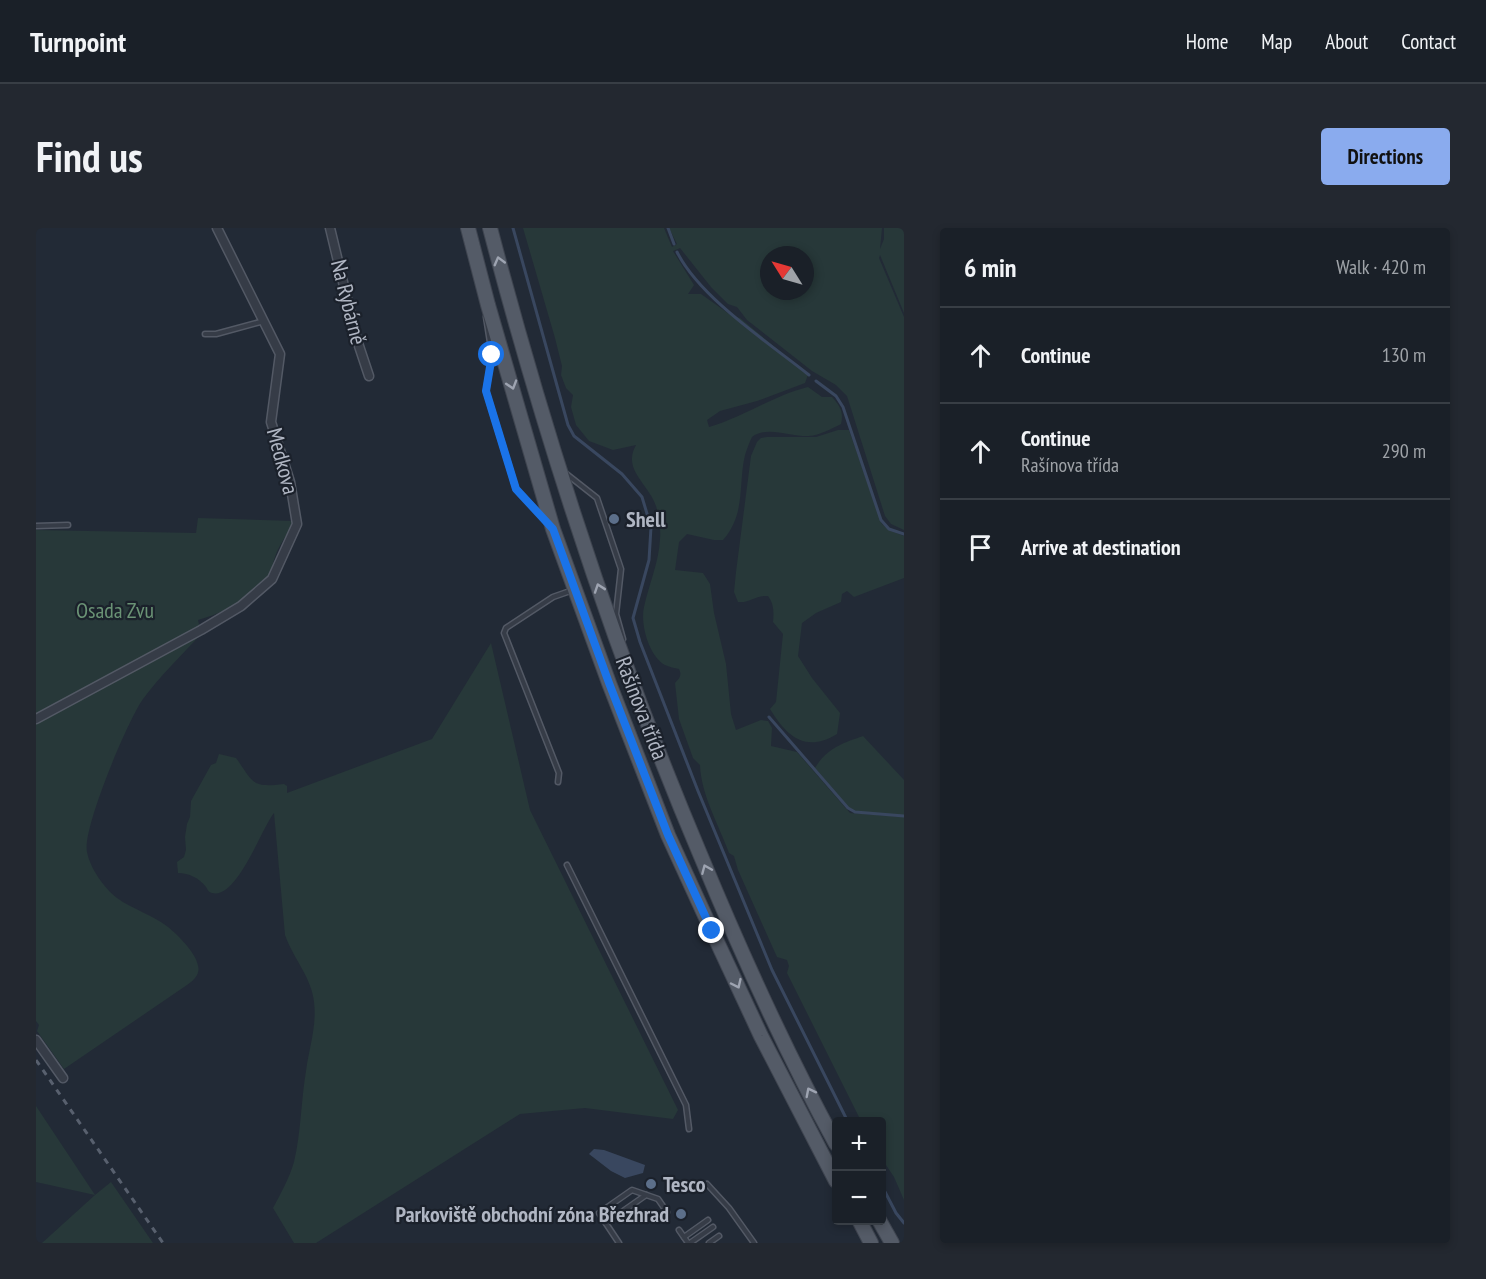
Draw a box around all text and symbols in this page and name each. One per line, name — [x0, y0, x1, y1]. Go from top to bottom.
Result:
text: Turnpoint — [30, 23, 126, 60]
text: Home — [1186, 28, 1228, 55]
text: Map — [1261, 28, 1292, 55]
text: About — [1325, 28, 1368, 55]
text: Contact — [1401, 28, 1456, 55]
button: Directions — [1321, 128, 1450, 185]
text: Find us — [36, 129, 143, 184]
north arrow — [760, 246, 814, 300]
text: 6 min — [964, 251, 1017, 284]
text: Walk · 420 m — [1336, 254, 1426, 280]
one-way arrow — [493, 256, 506, 266]
street label: Na Rybárně — [325, 257, 373, 347]
icon: ahead — [964, 339, 997, 372]
route start — [478, 341, 504, 367]
text: Continue — [1021, 341, 1091, 369]
text: 130 m — [1382, 342, 1426, 368]
one-way arrow — [505, 380, 517, 390]
text: Continue — [1021, 424, 1091, 452]
street label: Medkova — [261, 425, 305, 497]
icon: ahead — [964, 435, 997, 468]
text: 290 m — [1382, 438, 1426, 464]
text: Rašínova třída — [1021, 452, 1119, 478]
place label: Shell — [626, 505, 666, 533]
marker: Shell — [607, 512, 621, 526]
icon: arrive — [964, 531, 997, 564]
text: Arrive at destination — [1021, 533, 1181, 561]
one-way arrow — [593, 584, 606, 594]
park label: Osada Zvu — [76, 596, 154, 624]
street label: Rašínova třída — [610, 653, 674, 763]
one-way arrow — [701, 864, 713, 875]
route end — [698, 917, 724, 943]
one-way arrow — [729, 977, 741, 988]
one-way arrow — [806, 1088, 817, 1099]
map controls — [832, 1117, 886, 1225]
button: + — [832, 1117, 886, 1171]
place label: Tesco — [663, 1170, 706, 1198]
button: − — [832, 1171, 886, 1225]
marker: Tesco — [644, 1177, 658, 1191]
place label: Parkoviště obchodní zóna Březhrad — [396, 1200, 669, 1228]
marker: Parkoviště obchodní zóna Březhrad — [674, 1207, 688, 1221]

